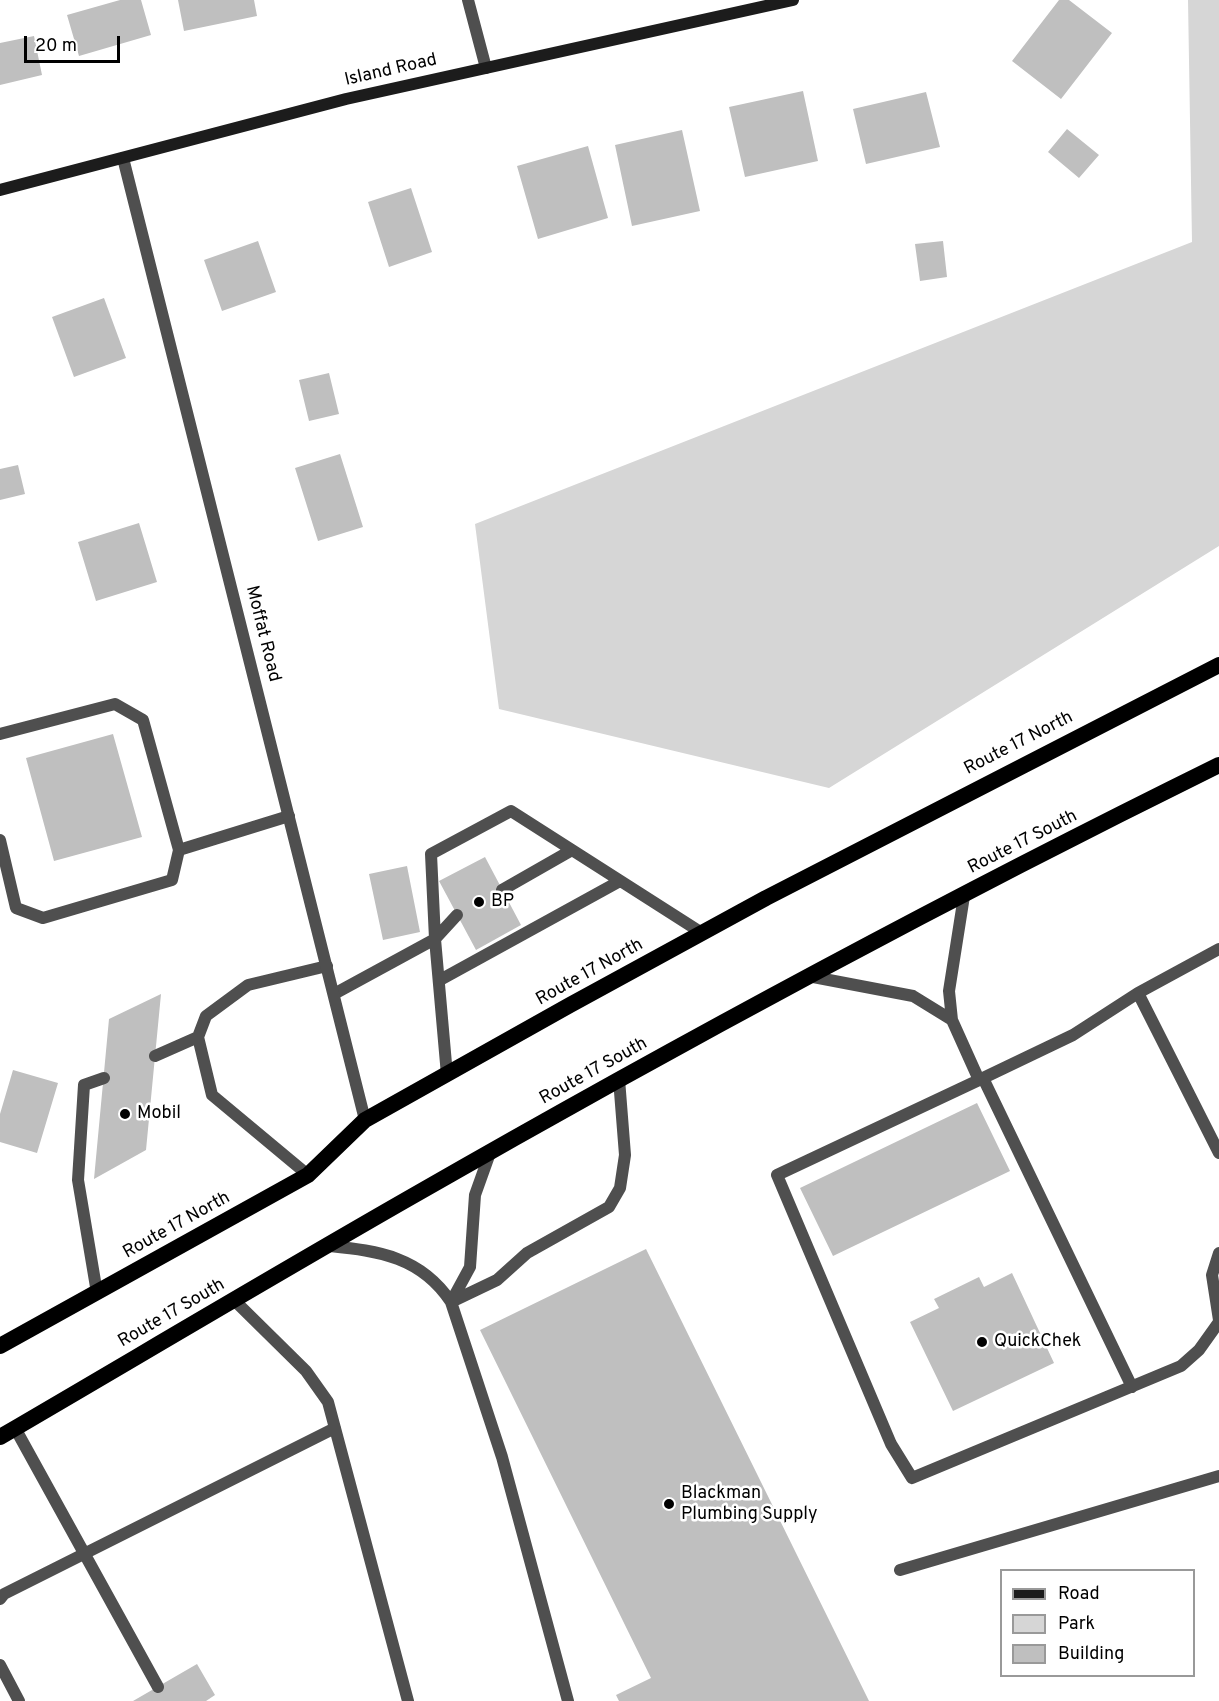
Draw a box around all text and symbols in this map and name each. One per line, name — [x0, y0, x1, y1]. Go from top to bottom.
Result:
scale bar — [27, 24, 123, 62]
text: 20 m — [35, 35, 77, 58]
street label: Island Road — [343, 50, 439, 92]
street label: Moffat Road — [240, 584, 284, 684]
street label: Route 17 North — [961, 707, 1077, 781]
street label: Route 17 South — [965, 806, 1081, 880]
place label: BP — [491, 891, 514, 913]
marker: BP — [472, 895, 486, 909]
street label: Route 17 North — [533, 935, 647, 1011]
street label: Route 17 South — [536, 1034, 652, 1110]
place label: Mobil — [137, 1103, 181, 1125]
marker: Mobil — [118, 1107, 132, 1121]
street label: Route 17 North — [120, 1188, 234, 1264]
street label: Route 17 South — [115, 1275, 229, 1353]
place label: QuickChek — [994, 1331, 1081, 1353]
marker: QuickChek — [975, 1335, 989, 1349]
place label: Blackman Plumbing Supply — [681, 1483, 818, 1526]
marker: Blackman Plumbing Supply — [662, 1497, 676, 1511]
legend — [1000, 1569, 1195, 1677]
text: Road — [1058, 1583, 1100, 1606]
text: Park — [1058, 1613, 1095, 1636]
text: Building — [1058, 1643, 1124, 1666]

